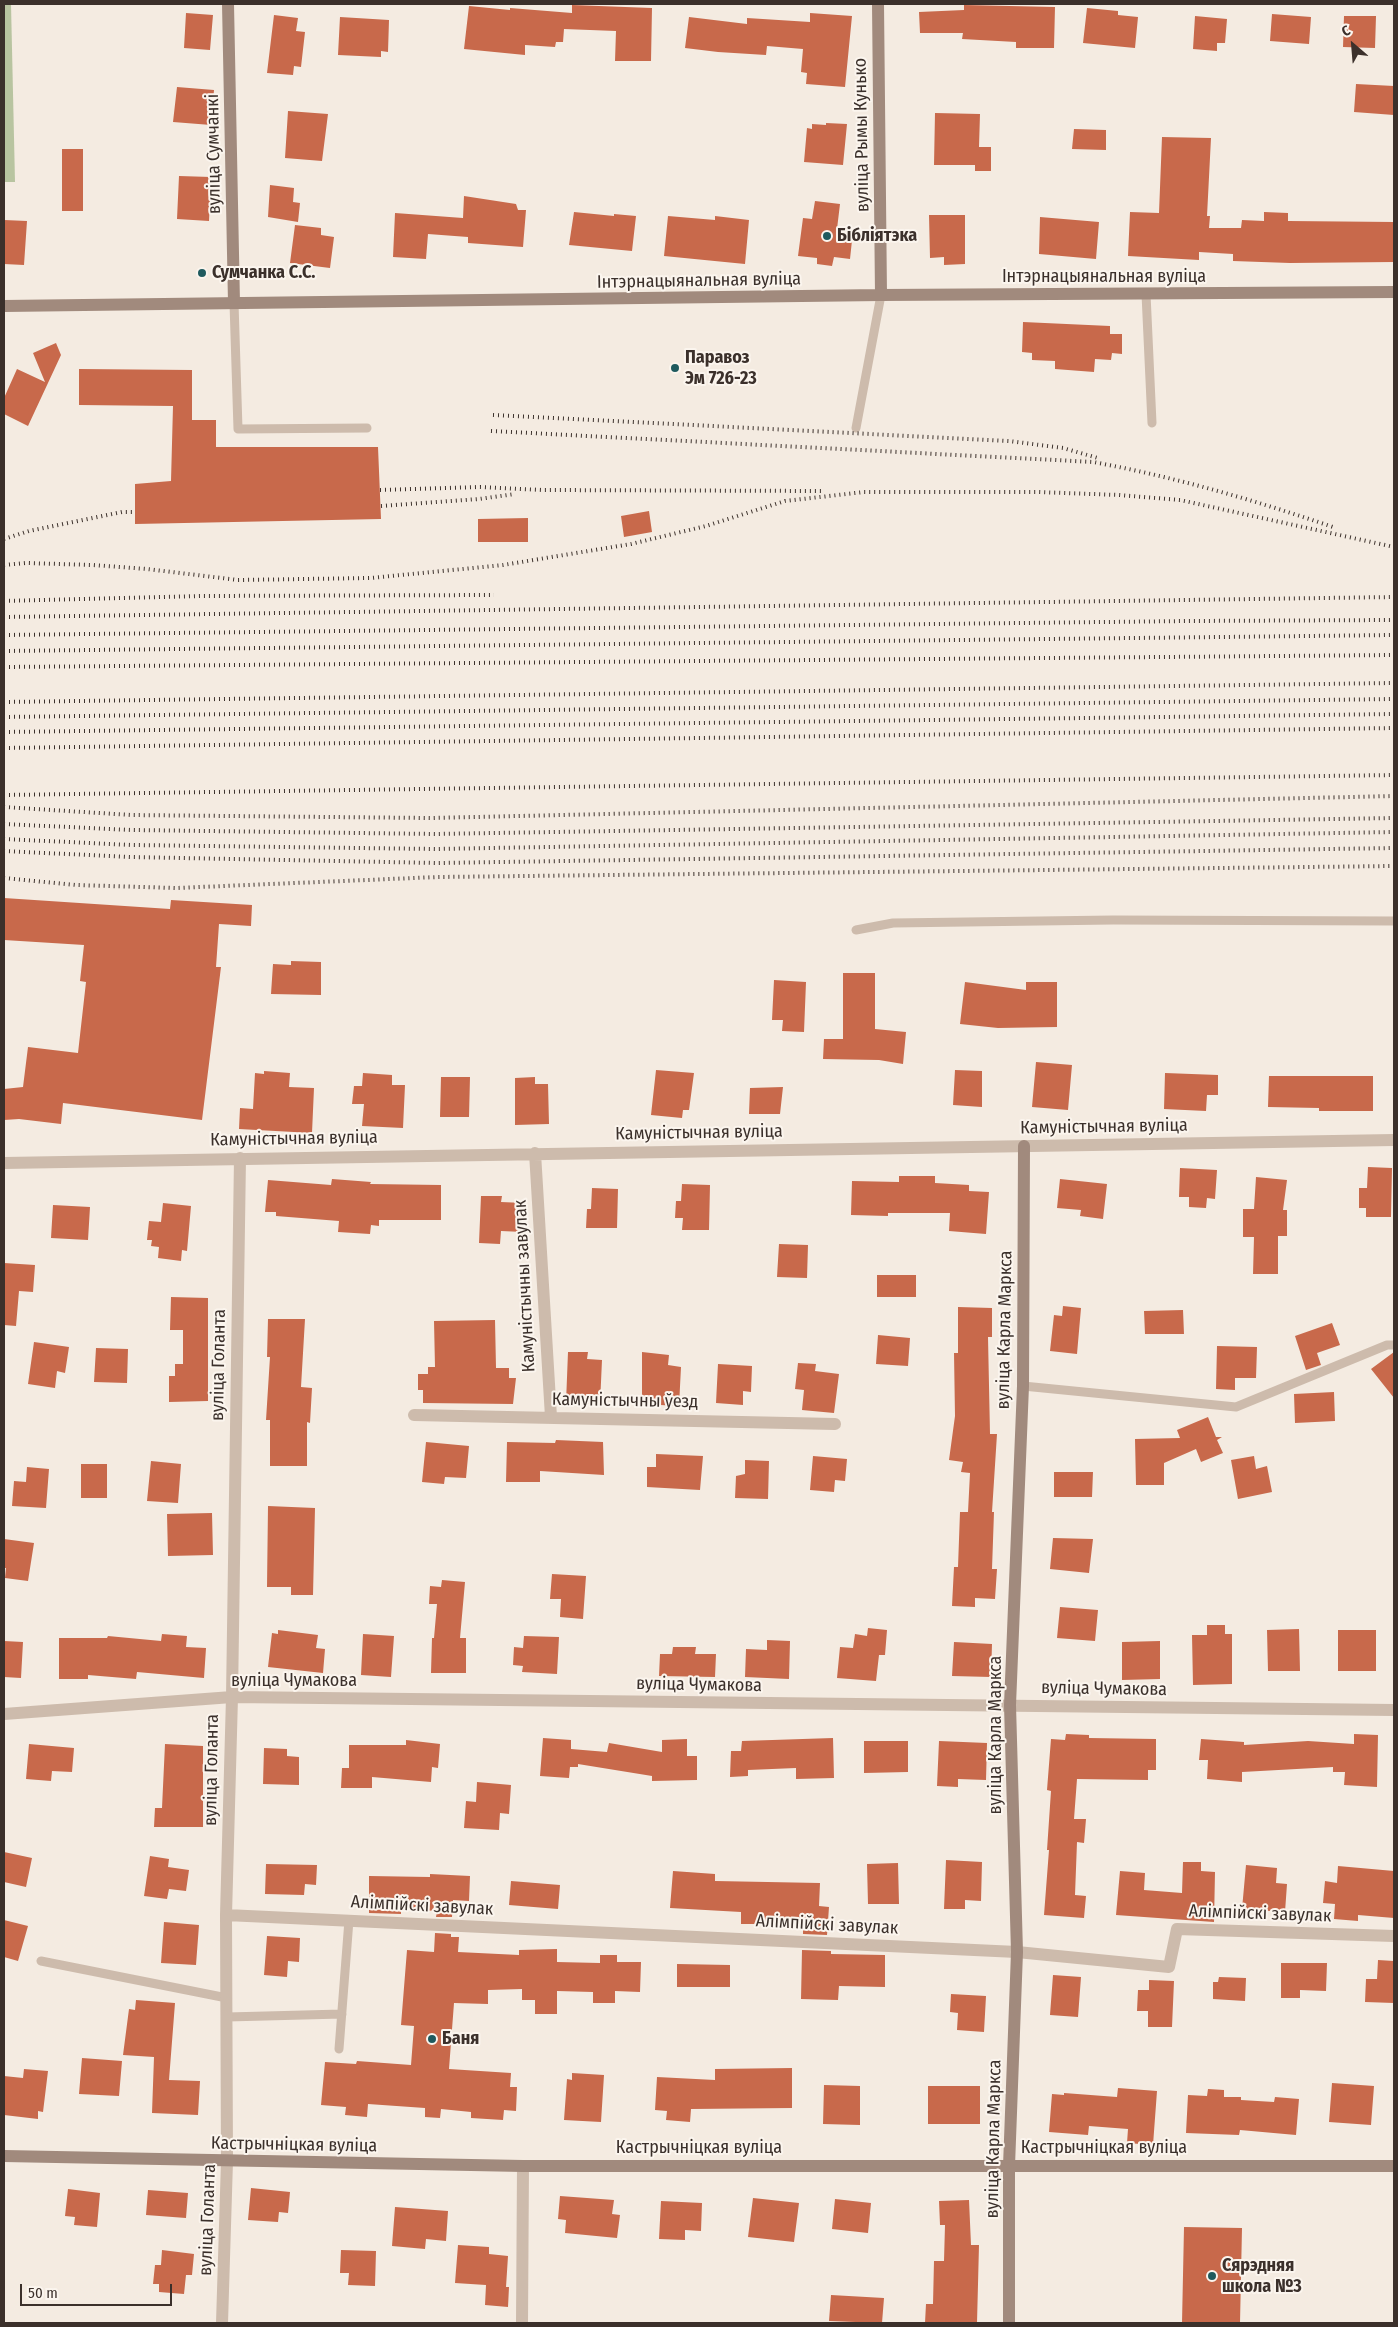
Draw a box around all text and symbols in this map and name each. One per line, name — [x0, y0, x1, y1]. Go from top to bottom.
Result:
north arrow — [1328, 20, 1378, 70]
text: С — [1339, 22, 1353, 40]
street label: вуліца Рымы Кунько — [850, 58, 874, 212]
street label: вуліца Сумчанкі — [202, 94, 226, 214]
place label: Бібліятэка — [837, 225, 917, 247]
marker: Бібліятэка — [821, 230, 833, 242]
place label: Сумчанка С.С. — [212, 262, 315, 284]
street label: Інтэрнацыянальная вуліца — [1002, 266, 1206, 288]
marker: Сумчанка С.С. — [196, 267, 208, 279]
street label: Інтэрнацыянальная вуліца — [597, 268, 801, 294]
place label: Паравоз Эм 726-23 — [685, 347, 757, 389]
marker: Паравоз Эм 726-23 — [669, 362, 681, 374]
street label: Камуністычная вуліца — [1020, 1115, 1188, 1139]
street label: Камуністычная вуліца — [615, 1121, 783, 1145]
street label: Камуністычная вуліца — [210, 1127, 378, 1151]
street label: Камуністычны завулак — [510, 1199, 540, 1373]
street label: вуліца Карла Маркса — [993, 1250, 1017, 1410]
street label: вуліца Голанта — [207, 1309, 231, 1421]
street label: Камуністычны ўезд — [552, 1389, 698, 1413]
street label: вуліца Карла Маркса — [985, 1656, 1007, 1814]
street label: вуліца Чумакова — [231, 1670, 357, 1692]
street label: вуліца Чумакова — [636, 1673, 762, 1697]
street label: вуліца Чумакова — [1041, 1677, 1167, 1701]
street label: вуліца Голанта — [200, 1714, 224, 1826]
street label: Алімпійскі завулак — [350, 1891, 494, 1921]
street label: Алімпійскі завулак — [1188, 1901, 1332, 1927]
street label: Алімпійскі завулак — [755, 1910, 899, 1940]
place label: Баня — [442, 2028, 479, 2050]
marker: Баня — [426, 2033, 438, 2045]
street label: вуліца Карла Маркса — [982, 2059, 1006, 2219]
street label: Кастрычніцкая вуліца — [211, 2133, 377, 2157]
street label: Кастрычніцкая вуліца — [616, 2137, 782, 2159]
street label: Кастрычніцкая вуліца — [1021, 2137, 1187, 2159]
street label: вуліца Голанта — [195, 2164, 221, 2276]
place label: Сярэдняя школа №3 — [1222, 2255, 1302, 2298]
marker: Сярэдняя школа №3 — [1206, 2270, 1218, 2282]
scale bar — [22, 2274, 175, 2306]
text: 50 m — [28, 2284, 58, 2302]

